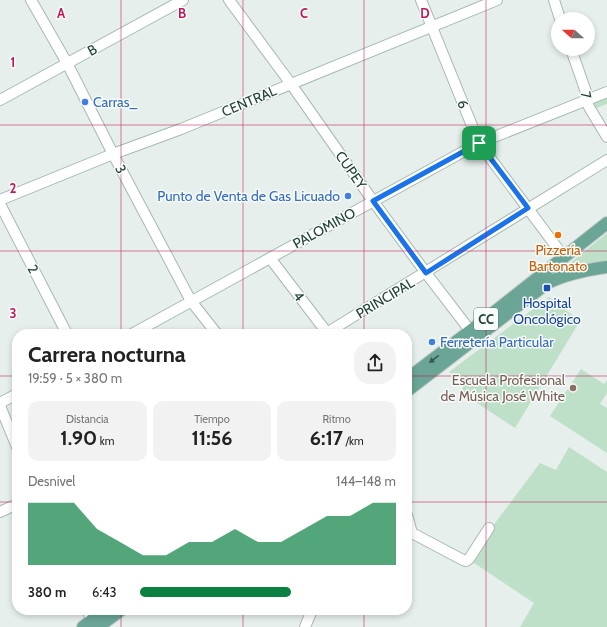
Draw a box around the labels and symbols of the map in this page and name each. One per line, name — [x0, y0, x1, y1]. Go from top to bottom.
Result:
text: A — [57, 5, 66, 21]
text: B — [178, 5, 186, 21]
text: C — [300, 5, 308, 21]
text: D — [420, 5, 430, 21]
north arrow — [551, 12, 595, 56]
street label: B — [84, 40, 100, 60]
text: 1 — [11, 54, 15, 70]
street label: CENTRAL — [219, 81, 279, 121]
street label: 7 — [576, 90, 596, 100]
place label: Carras_ — [93, 93, 138, 111]
marker: Carras_ — [80, 97, 90, 107]
street label: 6 — [453, 97, 473, 111]
pin — [462, 126, 496, 160]
street label: CUPEY — [331, 147, 371, 193]
street label: 3 — [111, 161, 131, 177]
text: 2 — [10, 180, 17, 196]
place label: Punto de Venta de Gas Licuado — [157, 187, 340, 205]
marker: Punto de Venta de Gas Licuado — [343, 191, 353, 201]
street label: PALOMINO — [289, 203, 359, 253]
marker: Pizzería Bartonato — [553, 230, 563, 240]
place label: Pizzería Bartonato — [529, 241, 588, 275]
street label: 2 — [23, 262, 43, 276]
street label: PRINCIPAL — [352, 274, 418, 322]
marker: Hospital Oncológico — [542, 283, 552, 293]
street label: 4 — [289, 287, 309, 305]
place label: Hospital Oncológico — [513, 294, 581, 328]
text: 3 — [9, 305, 17, 321]
road number: CC — [474, 308, 498, 330]
place label: Ferretería Particular — [440, 333, 554, 351]
marker: Ferretería Particular — [427, 337, 437, 347]
one-way arrow — [429, 354, 440, 363]
place label: Escuela Profesional de Música José White — [441, 371, 566, 405]
marker: Escuela Profesional de Música José White — [568, 383, 578, 393]

